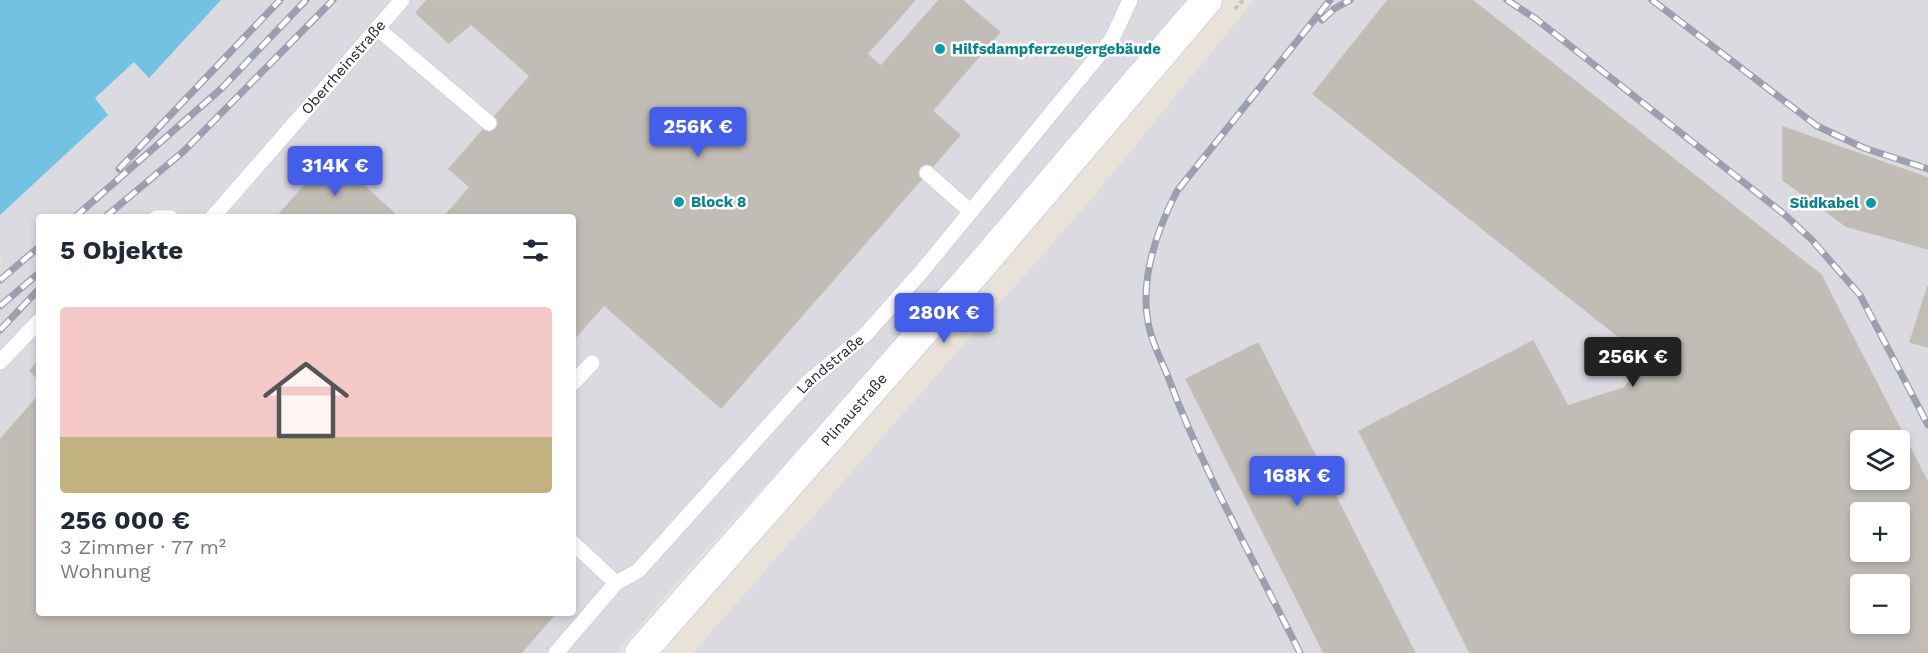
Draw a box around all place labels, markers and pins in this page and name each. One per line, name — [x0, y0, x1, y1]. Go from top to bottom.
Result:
place label: Hilfsdampferzeugergebäude — [952, 40, 1161, 58]
marker: Hilfsdampferzeugergebäude — [933, 42, 947, 56]
pin: 256K € — [649, 107, 747, 158]
pin: 314K € — [286, 146, 384, 197]
place label: Block 8 — [691, 193, 746, 211]
place label: Südkabel — [1790, 194, 1859, 212]
marker: Block 8 — [672, 195, 686, 209]
marker: Südkabel — [1864, 196, 1878, 210]
pin: 280K € — [895, 293, 993, 344]
pin: 256K € — [1584, 337, 1682, 388]
pin: 168K € — [1248, 456, 1346, 507]

